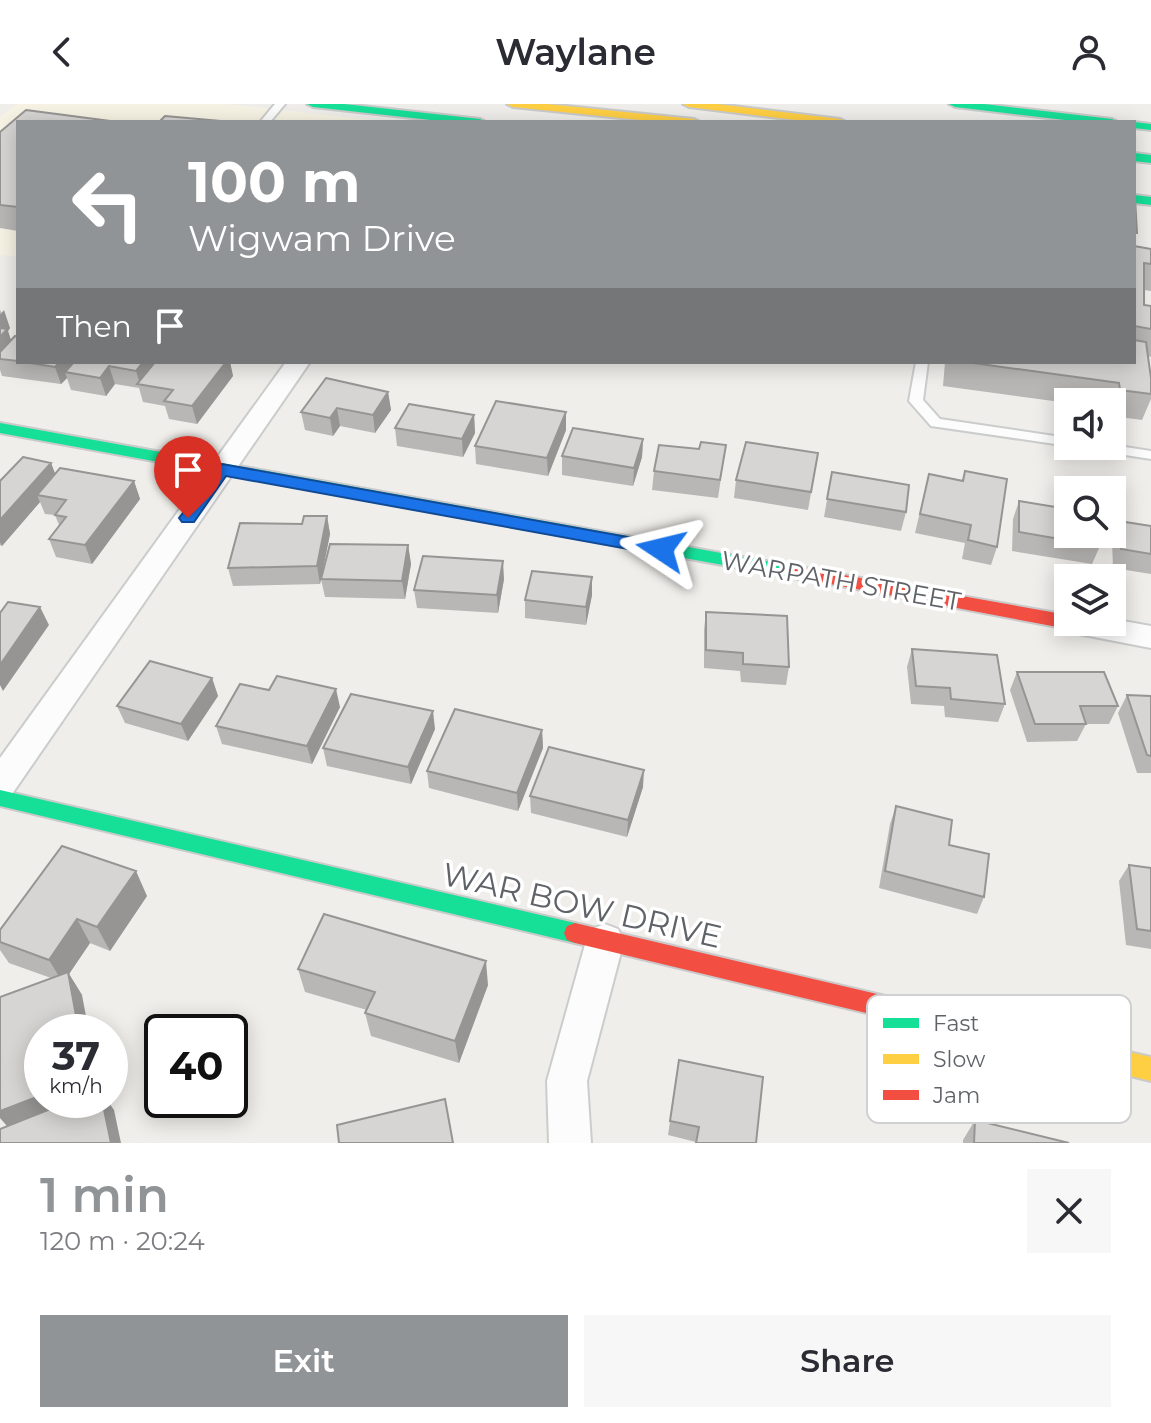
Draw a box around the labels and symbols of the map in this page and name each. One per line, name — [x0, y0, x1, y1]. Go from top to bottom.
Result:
pin — [154, 436, 222, 518]
position arrow — [619, 507, 703, 591]
street label: WARPATH STREET — [719, 544, 963, 618]
street label: WAR BOW DRIVE — [439, 854, 725, 956]
legend — [867, 995, 1131, 1123]
text: Fast — [933, 1010, 979, 1037]
speed limit sign: 40 — [144, 1014, 248, 1118]
text: Slow — [933, 1046, 986, 1073]
text: Jam — [932, 1082, 980, 1109]

